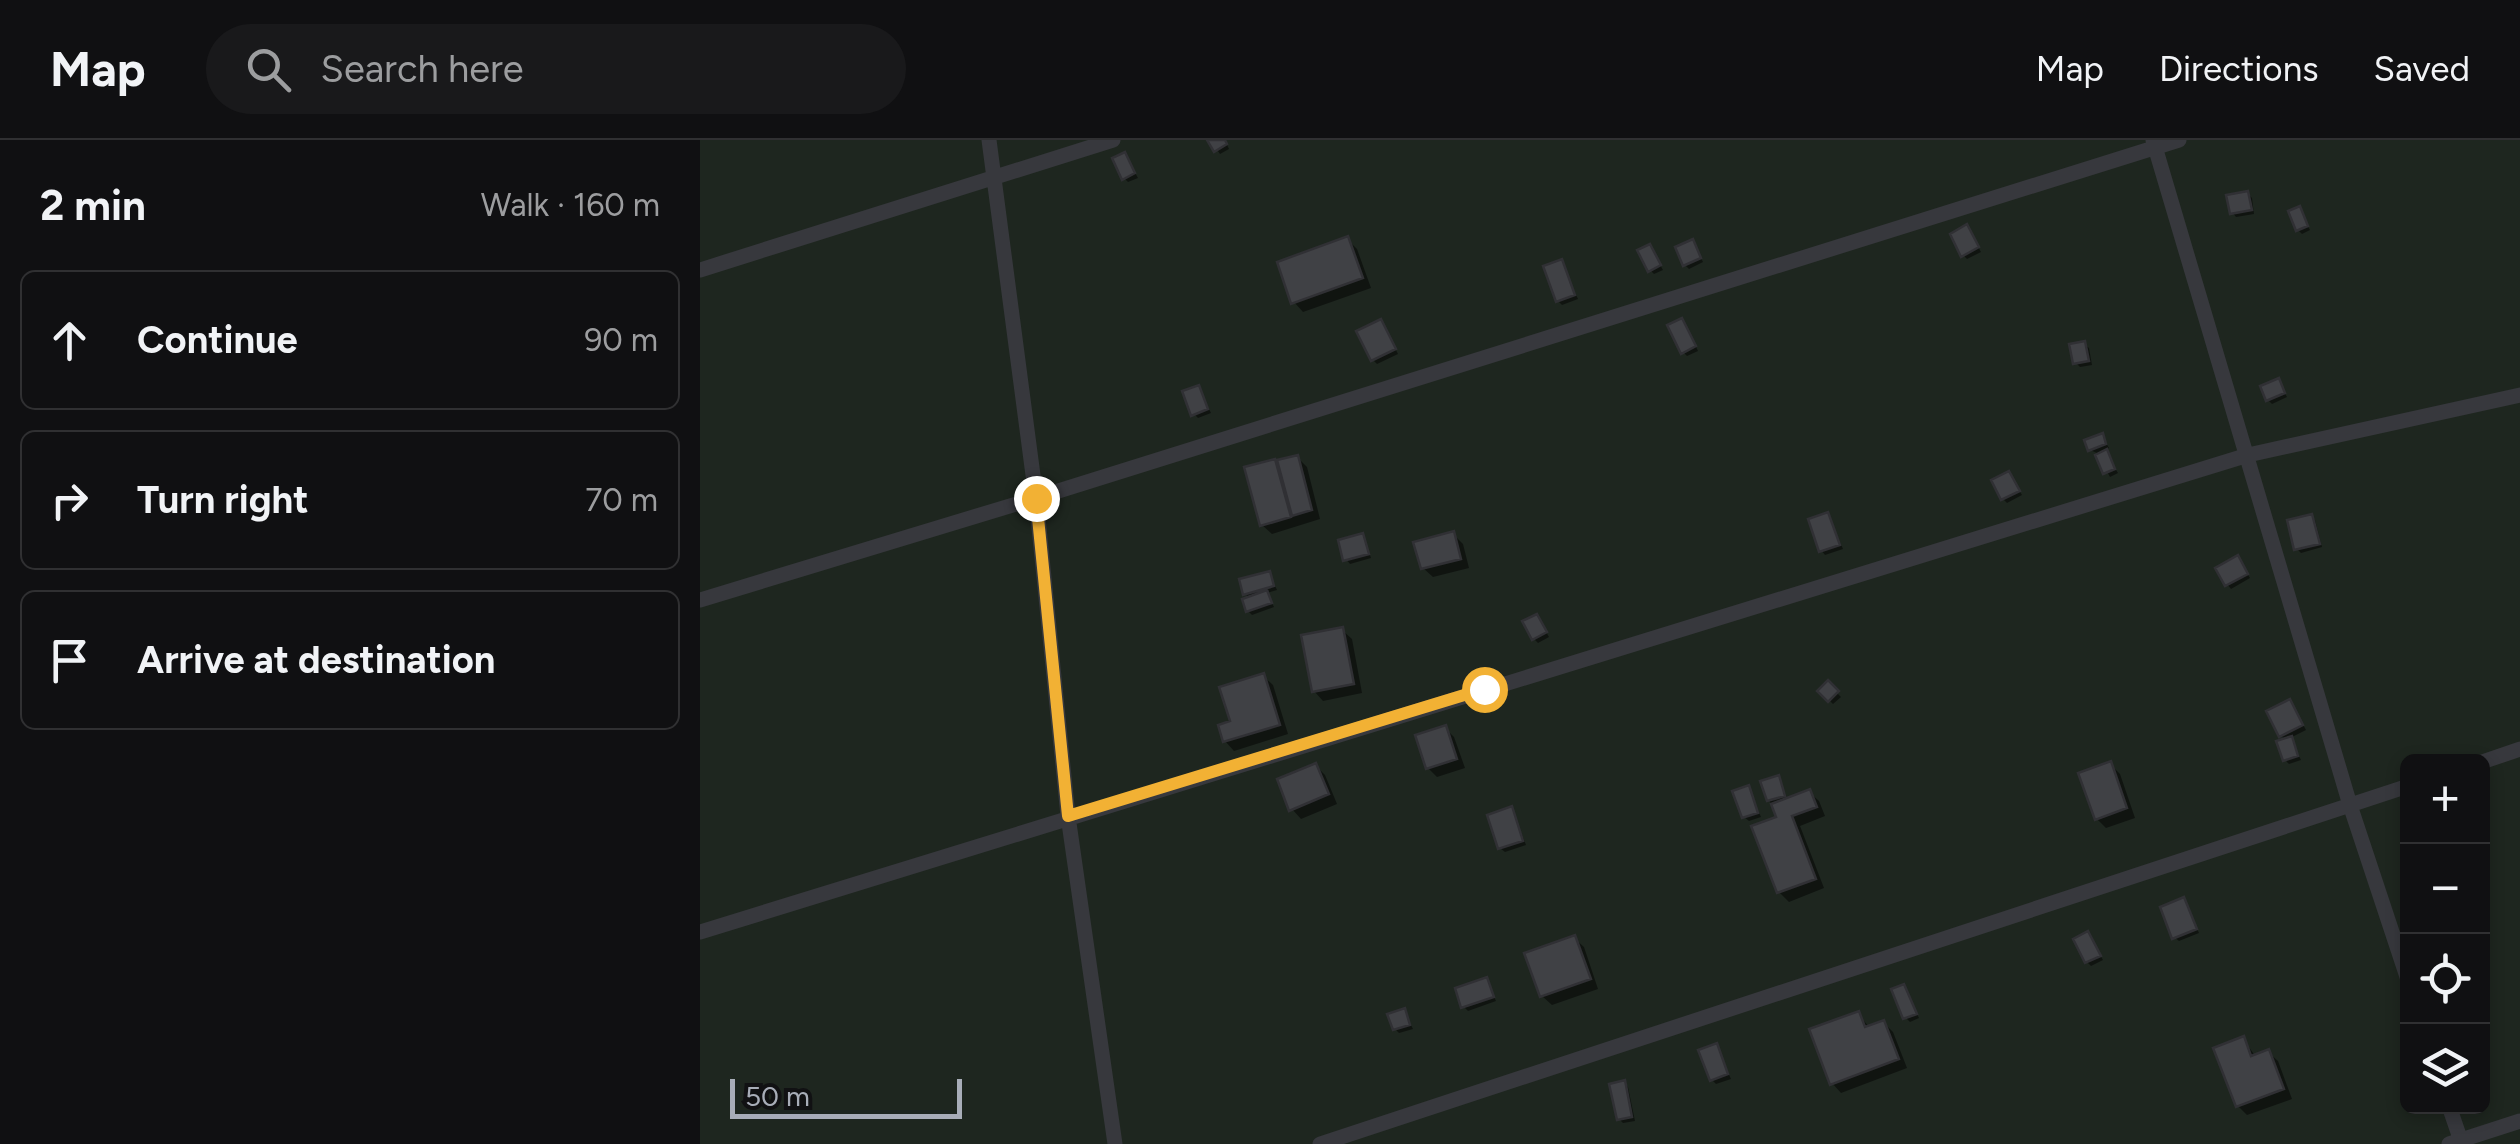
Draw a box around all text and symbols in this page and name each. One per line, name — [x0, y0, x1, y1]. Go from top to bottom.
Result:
search box — [206, 24, 906, 114]
text: Map — [50, 40, 146, 98]
icon: search — [241, 42, 296, 97]
text: Search here — [321, 46, 524, 92]
text: Map — [2036, 48, 2104, 90]
text: Directions — [2159, 48, 2319, 90]
text: Saved — [2374, 48, 2470, 90]
text: 2 min — [40, 180, 146, 231]
text: Walk · 160 m — [481, 186, 660, 224]
icon: ahead — [42, 313, 97, 368]
text: Continue — [137, 317, 298, 363]
text: 90 m — [584, 321, 658, 359]
icon: right — [42, 473, 97, 528]
route end — [1014, 476, 1060, 522]
text: Turn right — [137, 477, 309, 523]
text: 70 m — [585, 481, 658, 519]
icon: arrive — [42, 633, 97, 688]
text: Arrive at destination — [137, 637, 495, 683]
route start — [1462, 667, 1508, 713]
map controls — [2400, 754, 2490, 1114]
button: + — [2400, 754, 2490, 844]
button: − — [2400, 844, 2490, 934]
button: locate — [2400, 934, 2490, 1024]
button: layers — [2400, 1024, 2490, 1114]
scale bar — [730, 1074, 962, 1118]
text: 50 m — [745, 1079, 810, 1113]

